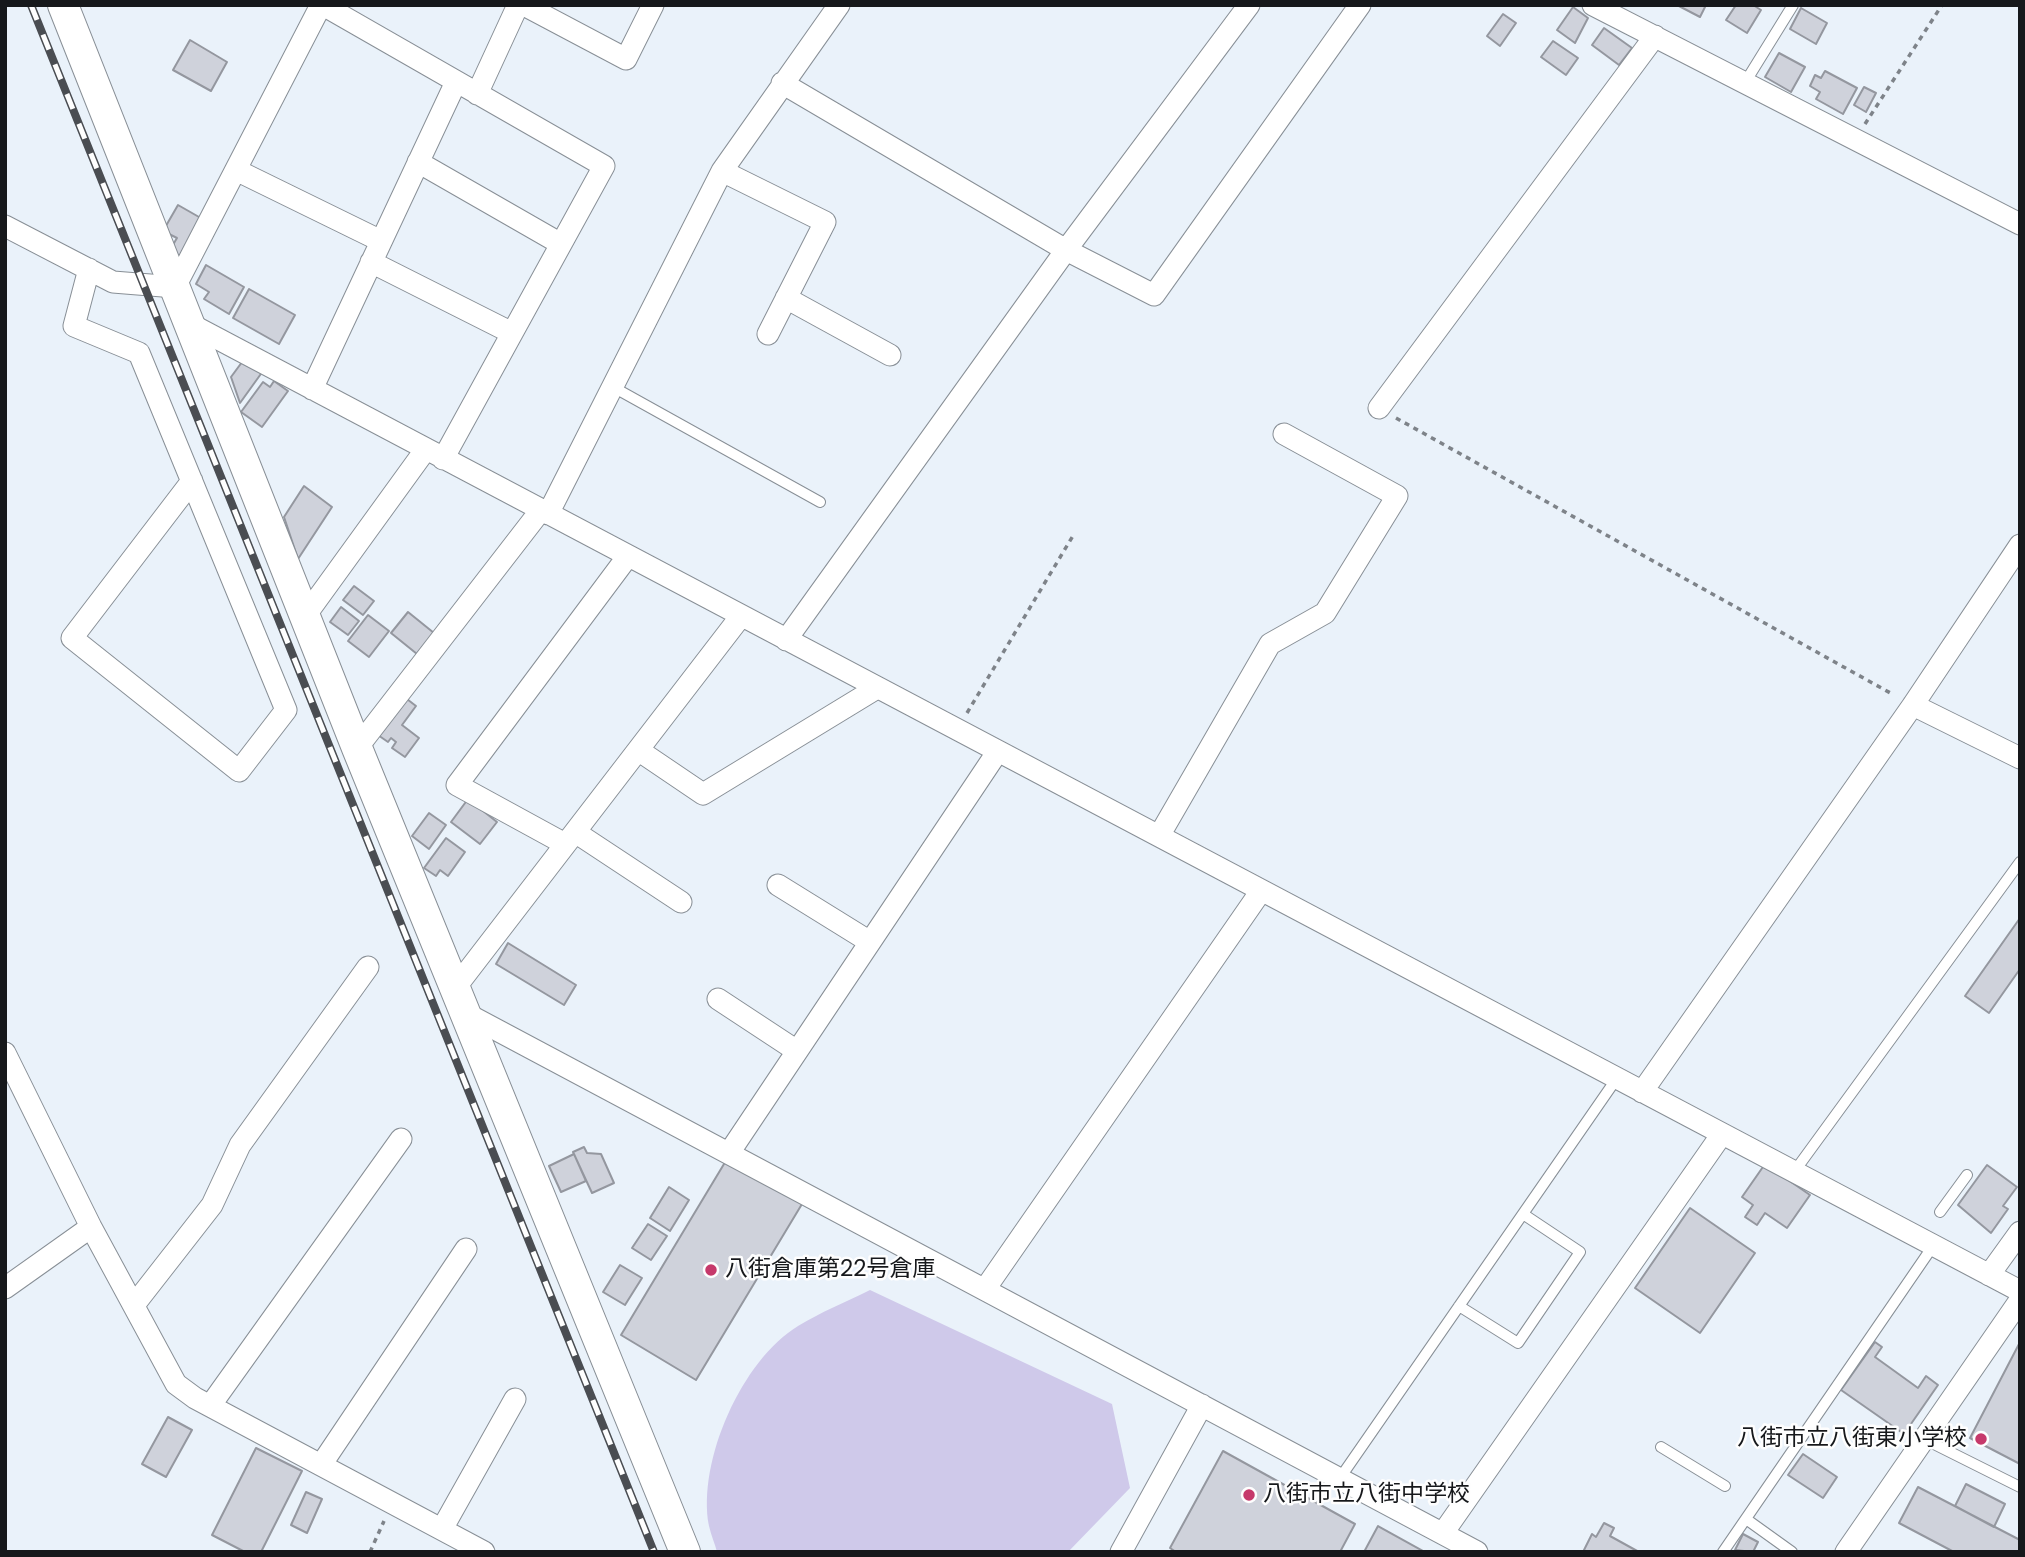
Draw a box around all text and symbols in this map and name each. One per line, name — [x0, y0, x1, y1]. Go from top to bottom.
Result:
place label: 八街倉庫第22号倉庫 — [725, 1256, 935, 1284]
marker: 八街倉庫第22号倉庫 — [703, 1262, 719, 1278]
place label: 八街市立八街東小学校 — [1737, 1425, 1967, 1453]
marker: 八街市立八街東小学校 — [1973, 1431, 1989, 1447]
place label: 八街市立八街中学校 — [1263, 1481, 1470, 1509]
marker: 八街市立八街中学校 — [1241, 1487, 1257, 1503]

